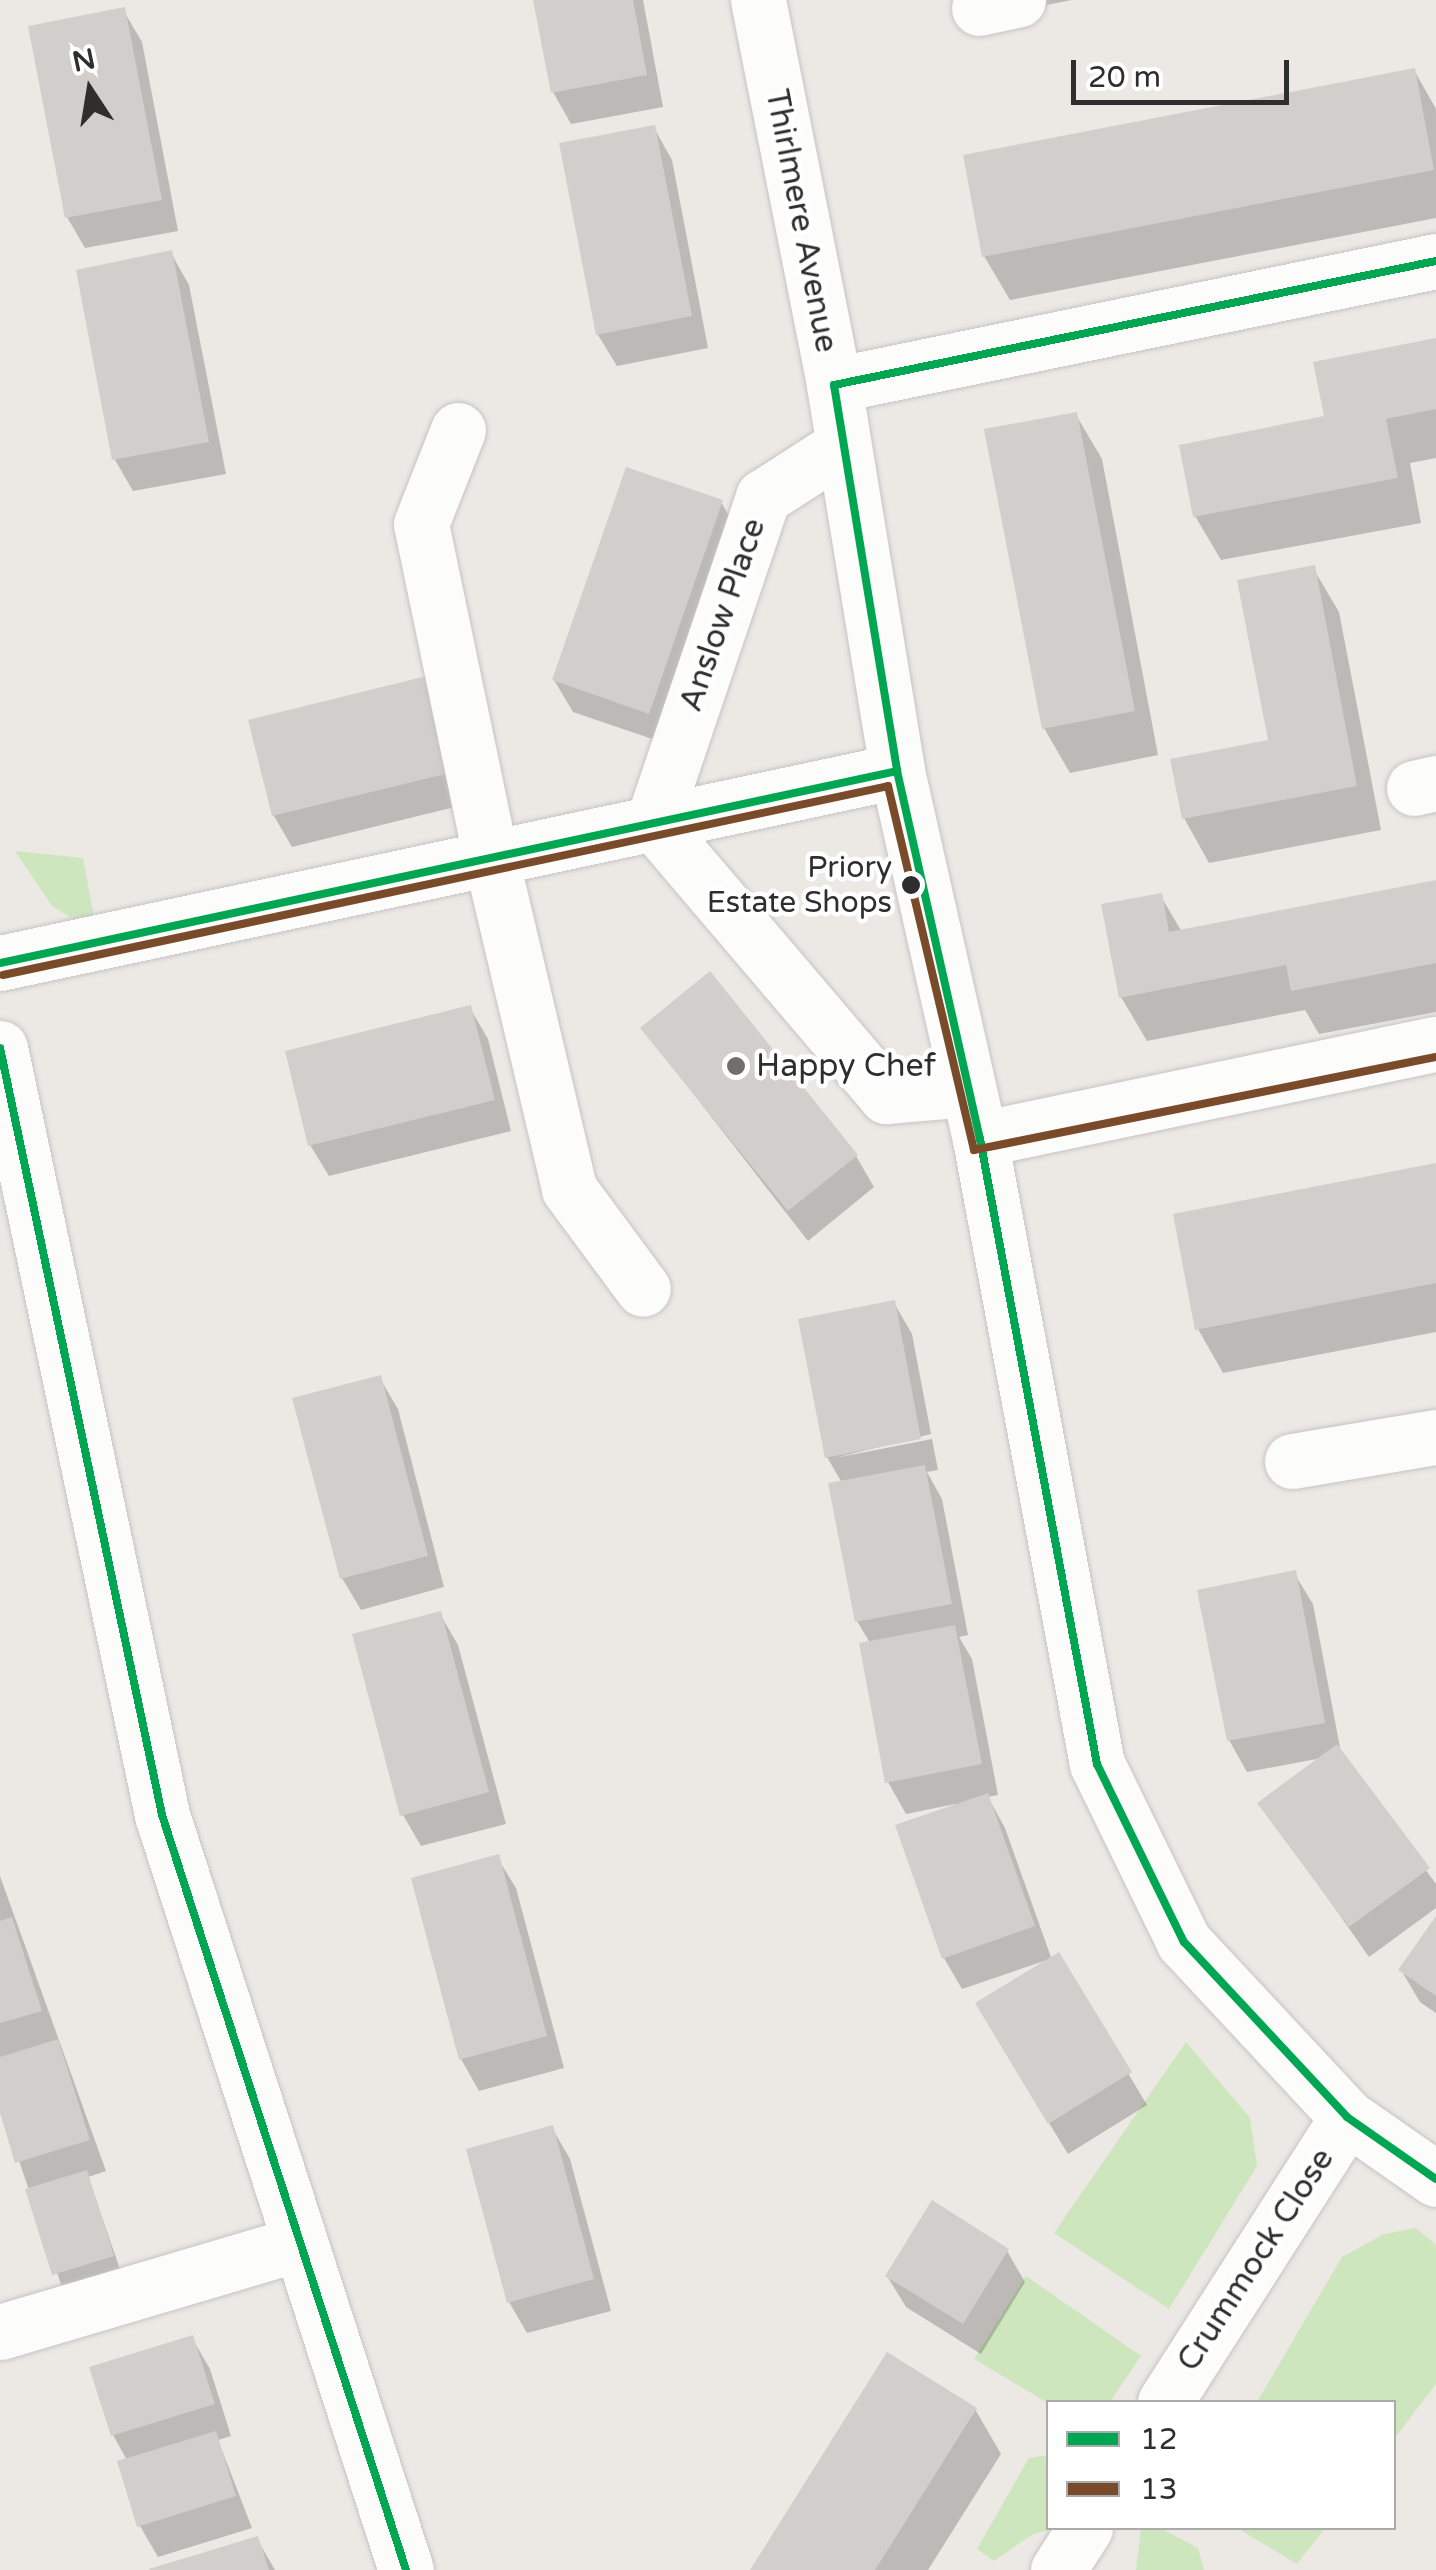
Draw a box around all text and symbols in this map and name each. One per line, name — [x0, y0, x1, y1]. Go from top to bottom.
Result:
north arrow — [40, 40, 140, 140]
scale bar — [1076, 40, 1294, 102]
text: N — [69, 42, 98, 80]
text: 20 m — [1088, 59, 1161, 96]
street label: Thirlmere Avenue — [757, 86, 845, 356]
street label: Anslow Place — [672, 513, 774, 717]
place label: Priory Estate Shops — [707, 850, 892, 920]
marker: Priory Estate Shops — [901, 875, 921, 895]
place label: Happy Chef — [756, 1047, 936, 1085]
marker: Happy Chef — [725, 1055, 747, 1077]
street label: Crummock Close — [1170, 2141, 1342, 2379]
legend — [1046, 2400, 1396, 2530]
text: 12 — [1140, 2421, 1178, 2458]
text: 13 — [1140, 2471, 1178, 2508]

